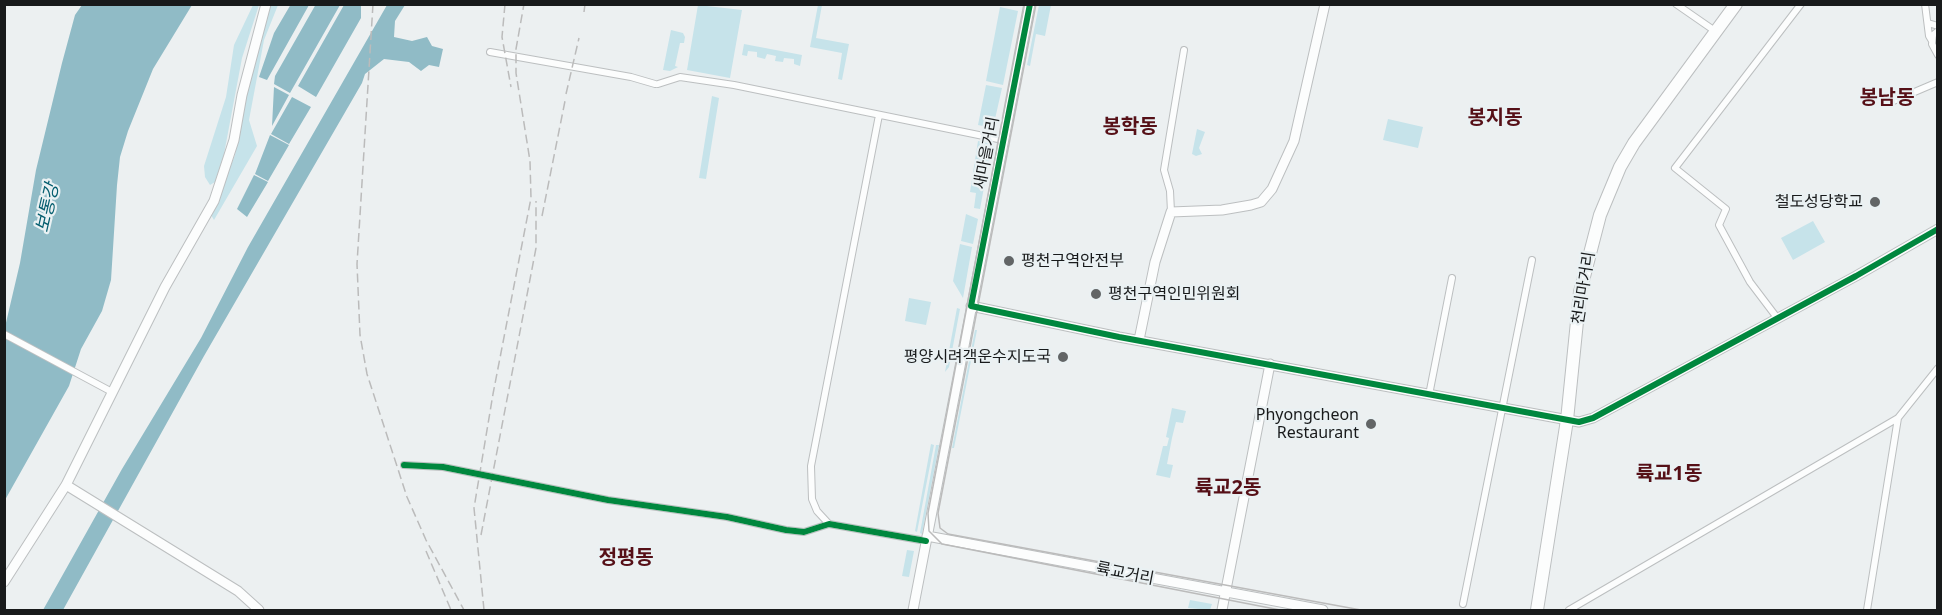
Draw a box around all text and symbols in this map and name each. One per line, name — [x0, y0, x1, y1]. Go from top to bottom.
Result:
district label: 봉남동 — [1859, 86, 1915, 110]
district label: 봉지동 — [1467, 106, 1523, 130]
street label: 새마을거리 — [971, 115, 1003, 191]
district label: 봉학동 — [1102, 115, 1158, 139]
water label: 보통강 — [32, 181, 64, 235]
place label: 철도성당학교 — [1775, 192, 1863, 212]
marker: 철도성당학교 — [1868, 195, 1882, 209]
street label: 천리마거리 — [1569, 250, 1599, 326]
place label: 평천구역안전부 — [1021, 251, 1124, 271]
marker: 평천구역안전부 — [1002, 254, 1016, 268]
place label: 평천구역인민위원회 — [1108, 284, 1240, 304]
marker: 평천구역인민위원회 — [1089, 287, 1103, 301]
place label: 평양시려객운수지도국 — [904, 347, 1051, 367]
marker: 평양시려객운수지도국 — [1056, 350, 1070, 364]
place label: Phyongcheon Restaurant — [1256, 405, 1359, 443]
marker: Phyongcheon Restaurant — [1364, 417, 1378, 431]
district label: 륙교1동 — [1636, 462, 1702, 486]
district label: 륙교2동 — [1195, 476, 1261, 500]
district label: 정평동 — [598, 546, 654, 570]
street label: 륙교거리 — [1094, 559, 1156, 589]

